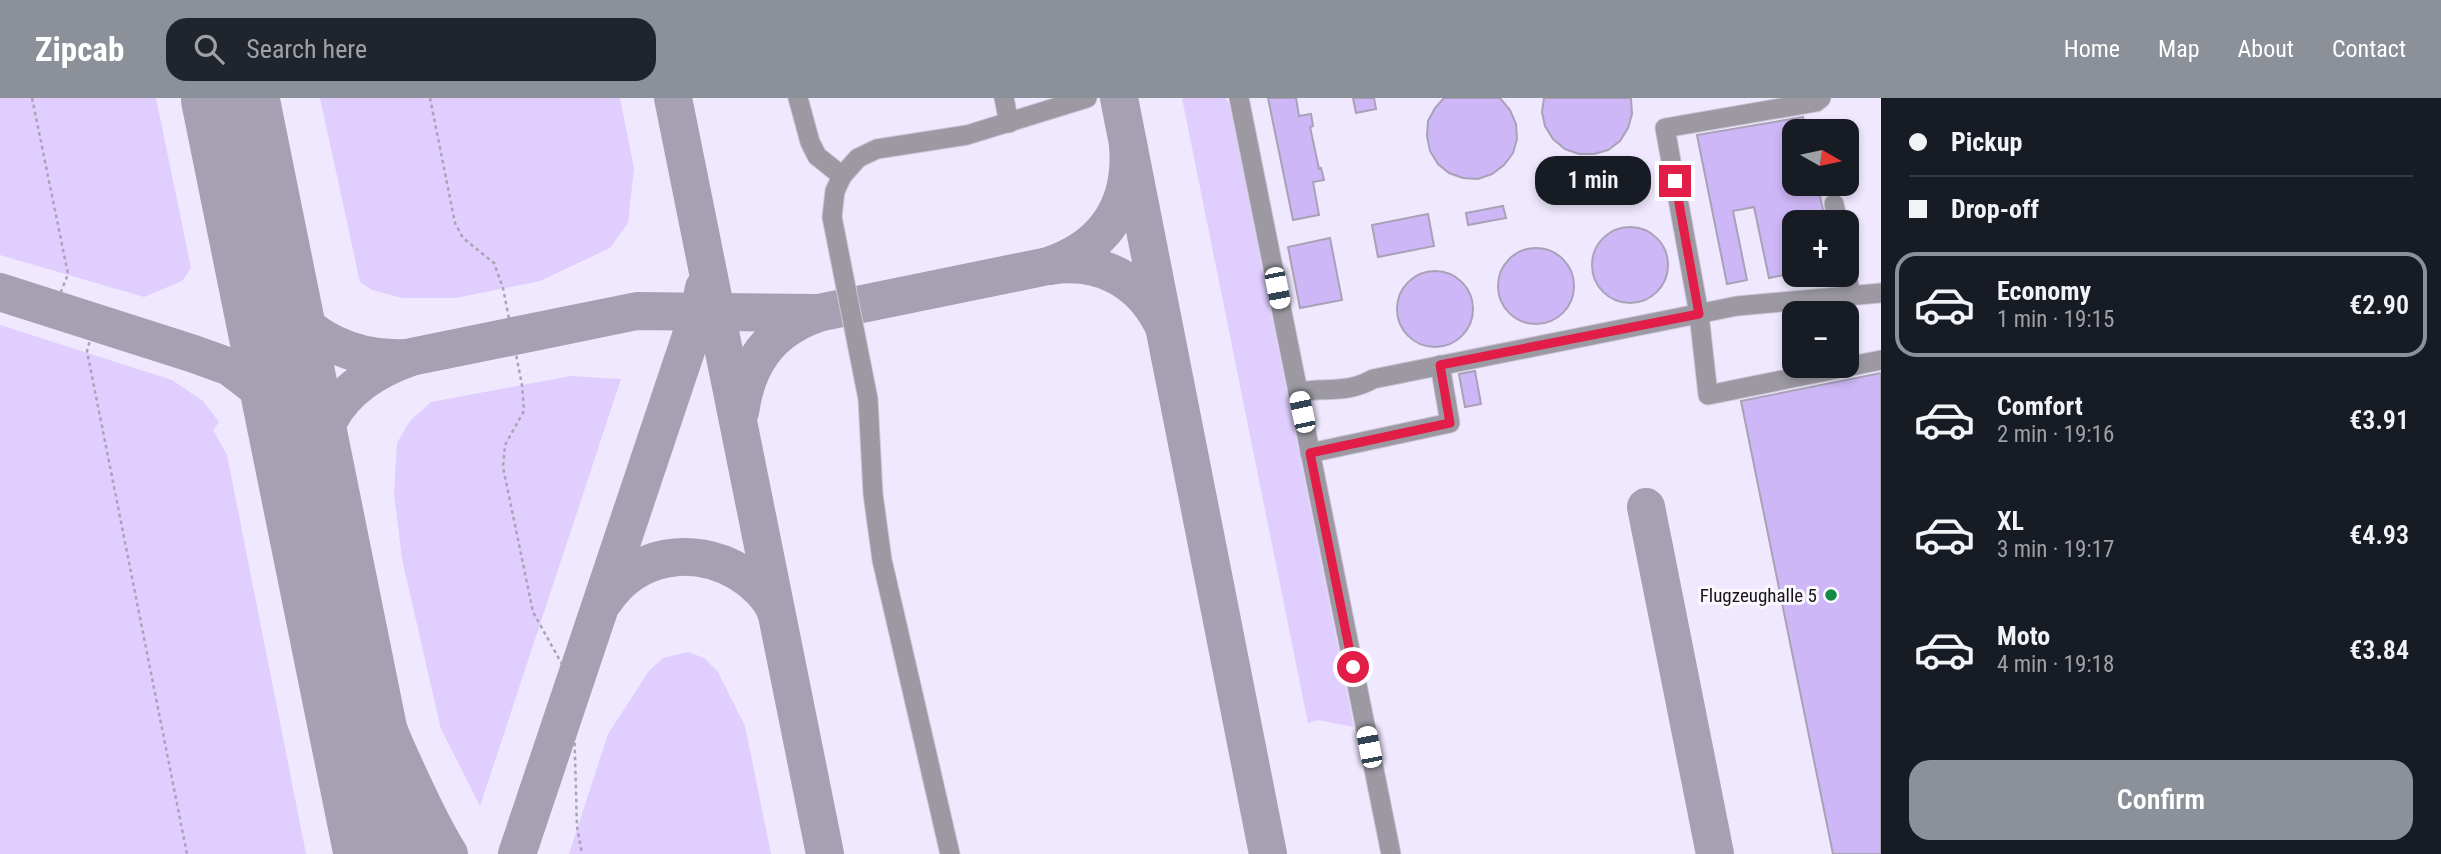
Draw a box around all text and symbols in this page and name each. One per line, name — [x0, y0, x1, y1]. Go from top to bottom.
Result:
search box — [166, 18, 656, 81]
text: Zipcab — [35, 30, 124, 69]
icon: search — [190, 30, 228, 68]
text: Search here — [246, 34, 367, 64]
text: Home — [2064, 35, 2120, 63]
text: Map — [2158, 35, 2200, 63]
text: About — [2238, 35, 2294, 63]
text: Contact — [2332, 35, 2406, 63]
north arrow — [1782, 119, 1858, 196]
map controls — [1782, 119, 1859, 378]
text: Pickup — [1951, 127, 2022, 157]
callout: 1 min — [1535, 156, 1650, 206]
route end — [1659, 165, 1691, 197]
text: 1 min — [1568, 167, 1618, 194]
text: Drop-off — [1951, 194, 2039, 224]
button: + — [1782, 210, 1859, 287]
car — [1263, 265, 1292, 311]
icon: car — [1913, 273, 1976, 336]
text: Economy — [1997, 276, 2091, 306]
text: €2.90 — [2349, 290, 2409, 320]
button: − — [1782, 301, 1859, 378]
text: 1 min · 19:15 — [1997, 306, 2114, 333]
icon: car — [1913, 388, 1976, 451]
car — [1288, 389, 1317, 435]
text: Comfort — [1997, 391, 2083, 421]
text: €3.91 — [2349, 405, 2409, 435]
text: 2 min · 19:16 — [1997, 421, 2114, 448]
icon: car — [1913, 503, 1976, 566]
text: XL — [1997, 506, 2024, 536]
text: €4.93 — [2349, 520, 2409, 550]
text: 3 min · 19:17 — [1997, 536, 2114, 563]
place label: Flugzeughalle 5 — [1700, 584, 1817, 607]
marker: Flugzeughalle 5 — [1823, 587, 1839, 603]
icon: car — [1913, 618, 1976, 681]
text: Moto — [1997, 621, 2050, 651]
text: €3.84 — [2349, 635, 2409, 665]
route start — [1337, 651, 1369, 683]
text: 4 min · 19:18 — [1997, 651, 2114, 678]
car — [1355, 724, 1384, 770]
button: Confirm — [1909, 760, 2413, 840]

